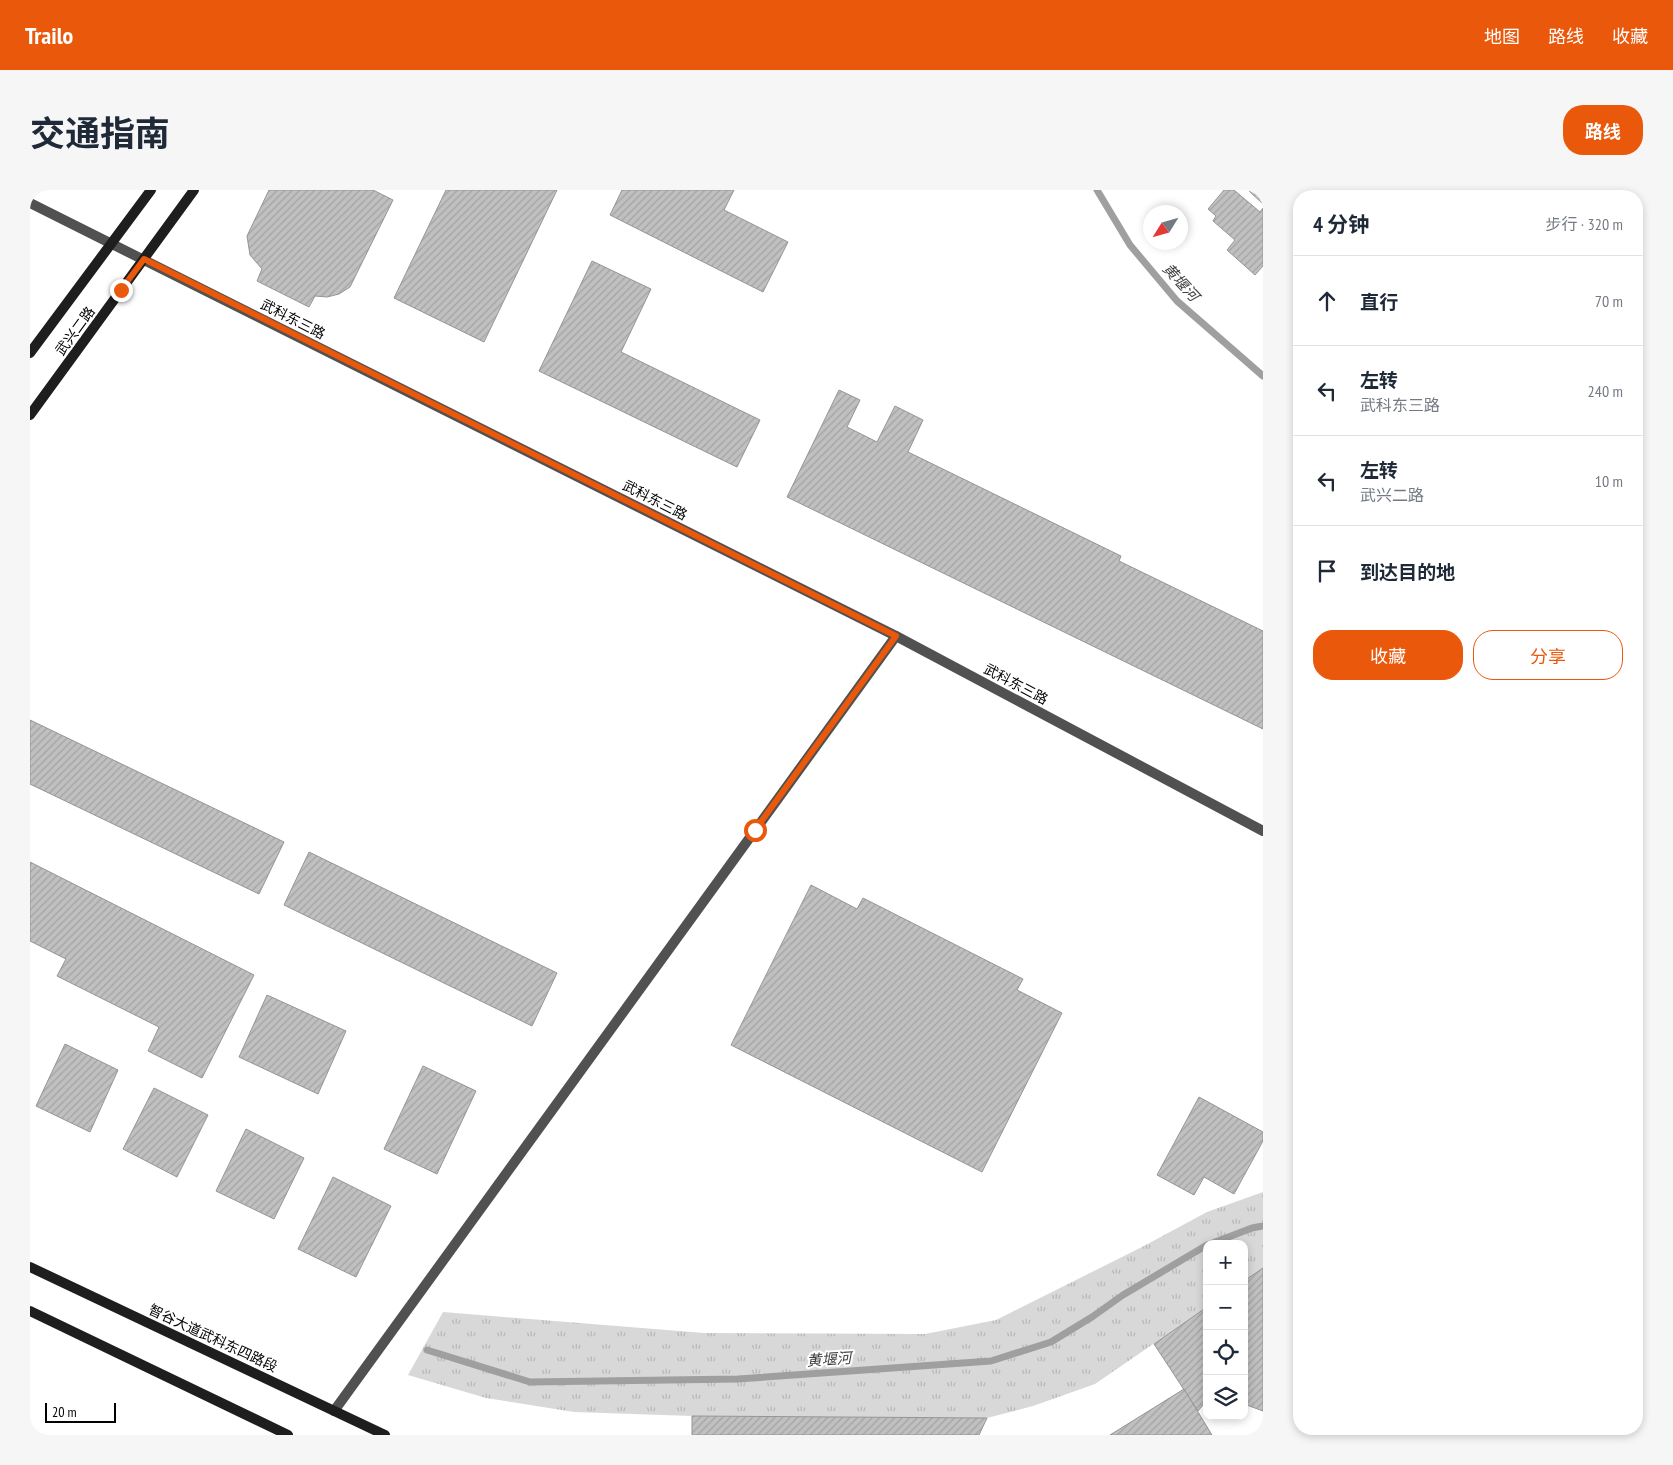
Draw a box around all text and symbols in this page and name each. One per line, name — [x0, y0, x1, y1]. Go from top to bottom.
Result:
text: Trailo — [25, 20, 73, 51]
text: 地图 — [1484, 25, 1520, 48]
text: 路线 — [1548, 25, 1584, 48]
text: 收藏 — [1612, 25, 1648, 48]
button: 路线 — [1563, 105, 1643, 155]
text: 交通指南 — [30, 110, 170, 156]
north arrow — [1143, 205, 1188, 250]
text: 4 分钟 — [1313, 211, 1369, 238]
text: 步行 · 320 m — [1545, 214, 1623, 234]
water label: 黄堰河 — [1159, 259, 1205, 307]
route end — [110, 279, 133, 302]
icon: ahead — [1313, 287, 1341, 315]
text: 直行 — [1360, 290, 1398, 314]
text: 70 m — [1595, 291, 1623, 311]
street label: 武科东三路 — [258, 295, 328, 343]
street label: 武兴二路 — [51, 303, 99, 359]
text: 左转 — [1360, 368, 1398, 392]
icon: left — [1313, 377, 1341, 405]
text: 240 m — [1588, 381, 1623, 401]
text: 武科东三路 — [1360, 395, 1440, 415]
text: 左转 — [1360, 458, 1398, 482]
icon: left — [1313, 467, 1341, 495]
text: 10 m — [1595, 471, 1623, 491]
street label: 武科东三路 — [620, 476, 690, 524]
text: 武兴二路 — [1360, 485, 1424, 505]
icon: arrive — [1313, 557, 1341, 585]
text: 到达目的地 — [1360, 560, 1455, 584]
button: 收藏 — [1313, 630, 1463, 680]
button: 分享 — [1473, 630, 1623, 680]
street label: 武科东三路 — [981, 660, 1051, 708]
route start — [744, 819, 767, 842]
map controls — [1203, 1240, 1248, 1420]
button: + — [1203, 1240, 1248, 1285]
button: − — [1203, 1285, 1248, 1330]
street label: 智谷大道武科东四路段 — [146, 1300, 280, 1376]
button: locate — [1203, 1330, 1248, 1375]
water label: 黄堰河 — [806, 1348, 855, 1370]
button: layers — [1203, 1375, 1248, 1420]
scale bar — [45, 1400, 116, 1423]
text: 20 m — [52, 1403, 77, 1421]

